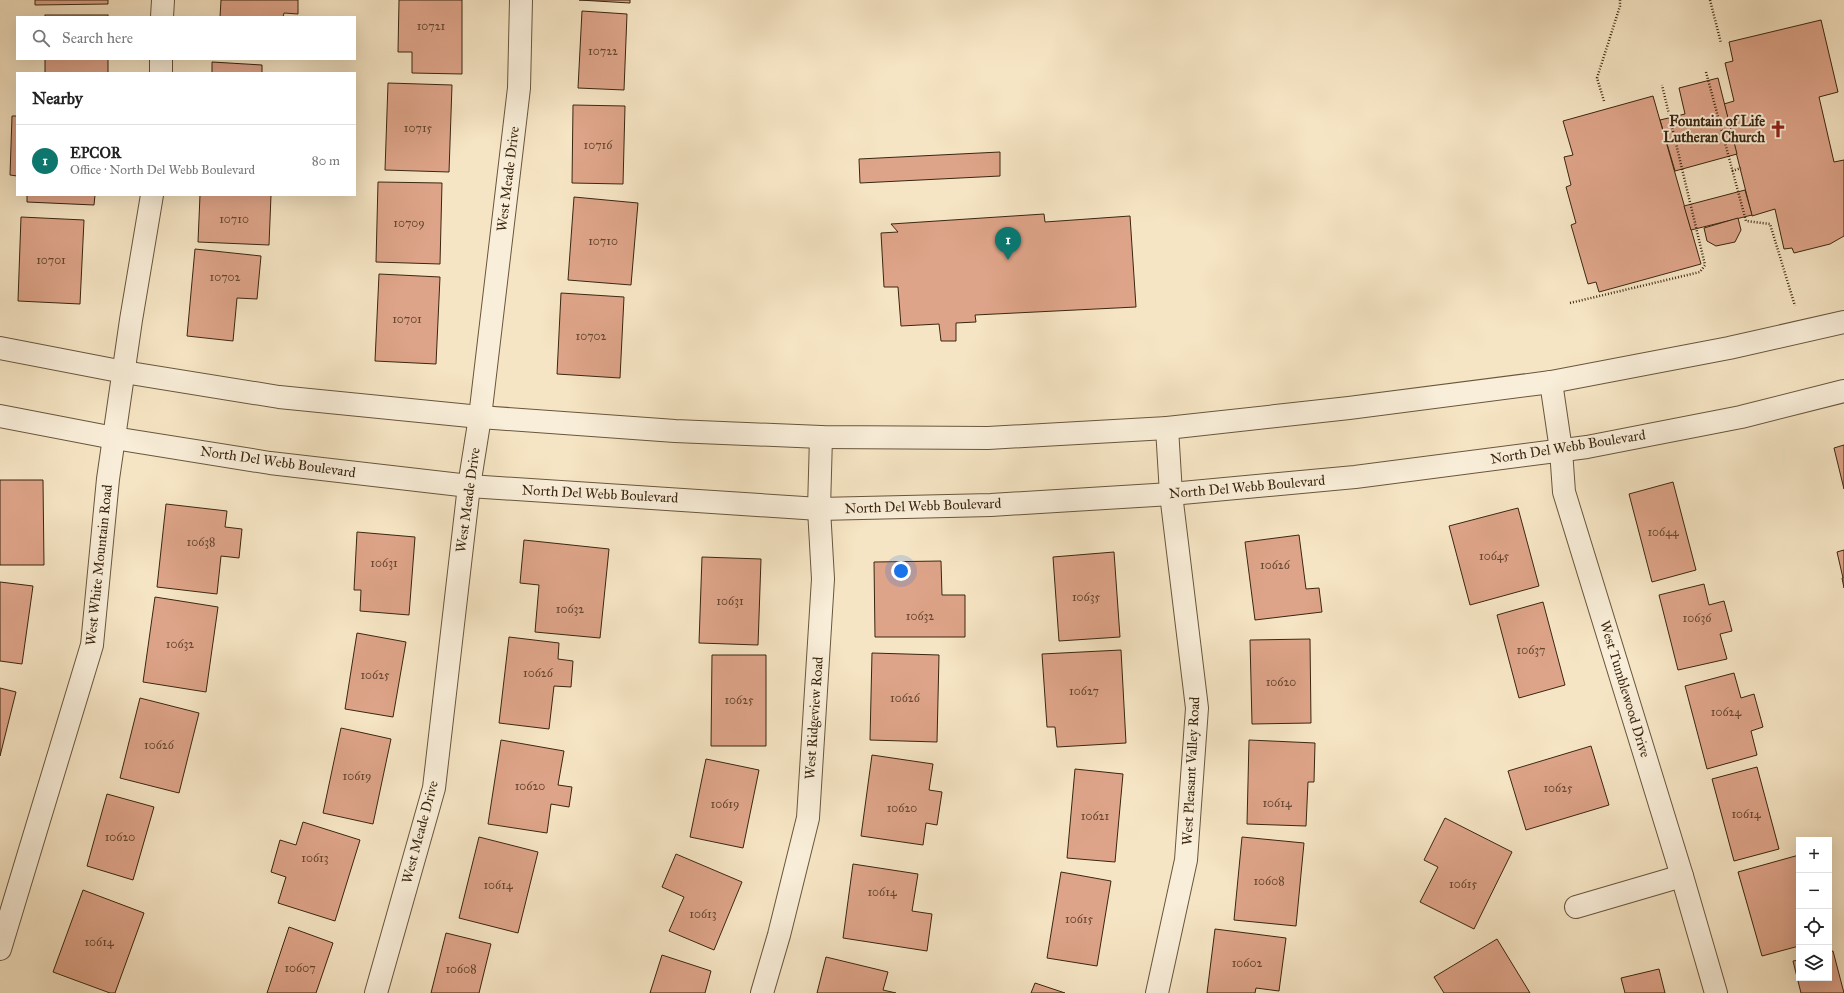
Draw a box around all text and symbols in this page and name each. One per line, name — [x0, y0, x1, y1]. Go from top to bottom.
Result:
search box — [16, 16, 356, 60]
house number: 10721 — [417, 19, 446, 33]
icon: search — [30, 27, 52, 49]
text: Search here — [62, 29, 133, 47]
house number: 10722 — [588, 44, 618, 58]
text: Nearby — [32, 88, 83, 109]
place label: Fountain of Life Lutheran Church — [1663, 113, 1765, 146]
church icon: Fountain of Life Lutheran Church — [1768, 119, 1788, 139]
house number: 10715 — [404, 121, 433, 135]
street label: West Meade Drive — [493, 125, 523, 233]
house number: 10716 — [584, 138, 613, 152]
text: EPCOR — [70, 144, 121, 162]
text: 1 — [42, 153, 48, 169]
text: 80 m — [312, 153, 340, 169]
text: Office · North Del Webb Boulevard — [70, 162, 255, 178]
house number: 10710 — [219, 212, 249, 226]
house number: 10709 — [393, 216, 425, 230]
pin: 1 — [995, 227, 1021, 260]
house number: 10710 — [588, 234, 618, 248]
house number: 10701 — [36, 253, 66, 267]
house number: 10702 — [210, 270, 241, 284]
house number: 10701 — [392, 312, 422, 326]
house number: 10702 — [576, 329, 607, 343]
street label: North Del Webb Boulevard — [1489, 426, 1647, 468]
street label: North Del Webb Boulevard — [199, 443, 357, 481]
street label: West Meade Drive — [452, 446, 484, 554]
street label: North Del Webb Boulevard — [1168, 472, 1326, 502]
street label: North Del Webb Boulevard — [521, 481, 679, 507]
street label: West White Mountain Road — [82, 484, 116, 646]
street label: North Del Webb Boulevard — [844, 495, 1002, 517]
house number: 10644 — [1647, 525, 1679, 539]
house number: 10638 — [186, 535, 216, 549]
house number: 10645 — [1479, 549, 1509, 563]
house number: 10631 — [370, 556, 398, 570]
house number: 10626 — [1260, 558, 1291, 572]
your location — [891, 561, 911, 581]
house number: 10635 — [1072, 590, 1101, 604]
house number: 10631 — [716, 594, 744, 608]
house number: 10632 — [556, 602, 584, 616]
house number: 10632 — [906, 609, 934, 623]
house number: 10636 — [1683, 611, 1712, 625]
street label: West Tumblewood Drive — [1596, 618, 1654, 760]
house number: 10632 — [166, 637, 194, 651]
house number: 10637 — [1516, 643, 1546, 657]
street label: West Ridgeview Road — [801, 656, 827, 780]
house number: 10626 — [523, 666, 554, 680]
house number: 10625 — [360, 668, 390, 682]
house number: 10620 — [1266, 675, 1296, 689]
house number: 10627 — [1069, 684, 1099, 698]
house number: 10626 — [890, 691, 921, 705]
house number: 10625 — [724, 693, 754, 707]
street label: West Pleasant Valley Road — [1179, 696, 1203, 846]
house number: 10624 — [1711, 705, 1742, 719]
house number: 10626 — [144, 738, 175, 752]
house number: 10619 — [343, 769, 371, 783]
street label: West Meade Drive — [398, 778, 442, 885]
house number: 10620 — [515, 779, 545, 793]
house number: 10625 — [1543, 781, 1573, 795]
house number: 10614 — [1262, 796, 1292, 810]
house number: 10619 — [711, 797, 739, 811]
house number: 10620 — [887, 801, 917, 815]
house number: 10614 — [1731, 807, 1761, 821]
house number: 10621 — [1081, 809, 1110, 823]
house number: 10620 — [105, 830, 135, 844]
map controls — [1796, 837, 1832, 981]
button: + — [1796, 837, 1832, 873]
house number: 10613 — [301, 851, 329, 865]
button: − — [1796, 873, 1832, 909]
house number: 10608 — [1253, 874, 1285, 888]
house number: 10615 — [1449, 877, 1477, 891]
house number: 10614 — [483, 878, 513, 892]
house number: 10614 — [867, 885, 897, 899]
house number: 10613 — [689, 907, 717, 921]
button: locate — [1796, 909, 1832, 945]
house number: 10615 — [1065, 912, 1093, 926]
house number: 10614 — [84, 935, 114, 949]
button: layers — [1796, 945, 1832, 981]
house number: 10602 — [1232, 956, 1262, 970]
house number: 10607 — [284, 961, 316, 975]
house number: 10608 — [445, 962, 477, 976]

